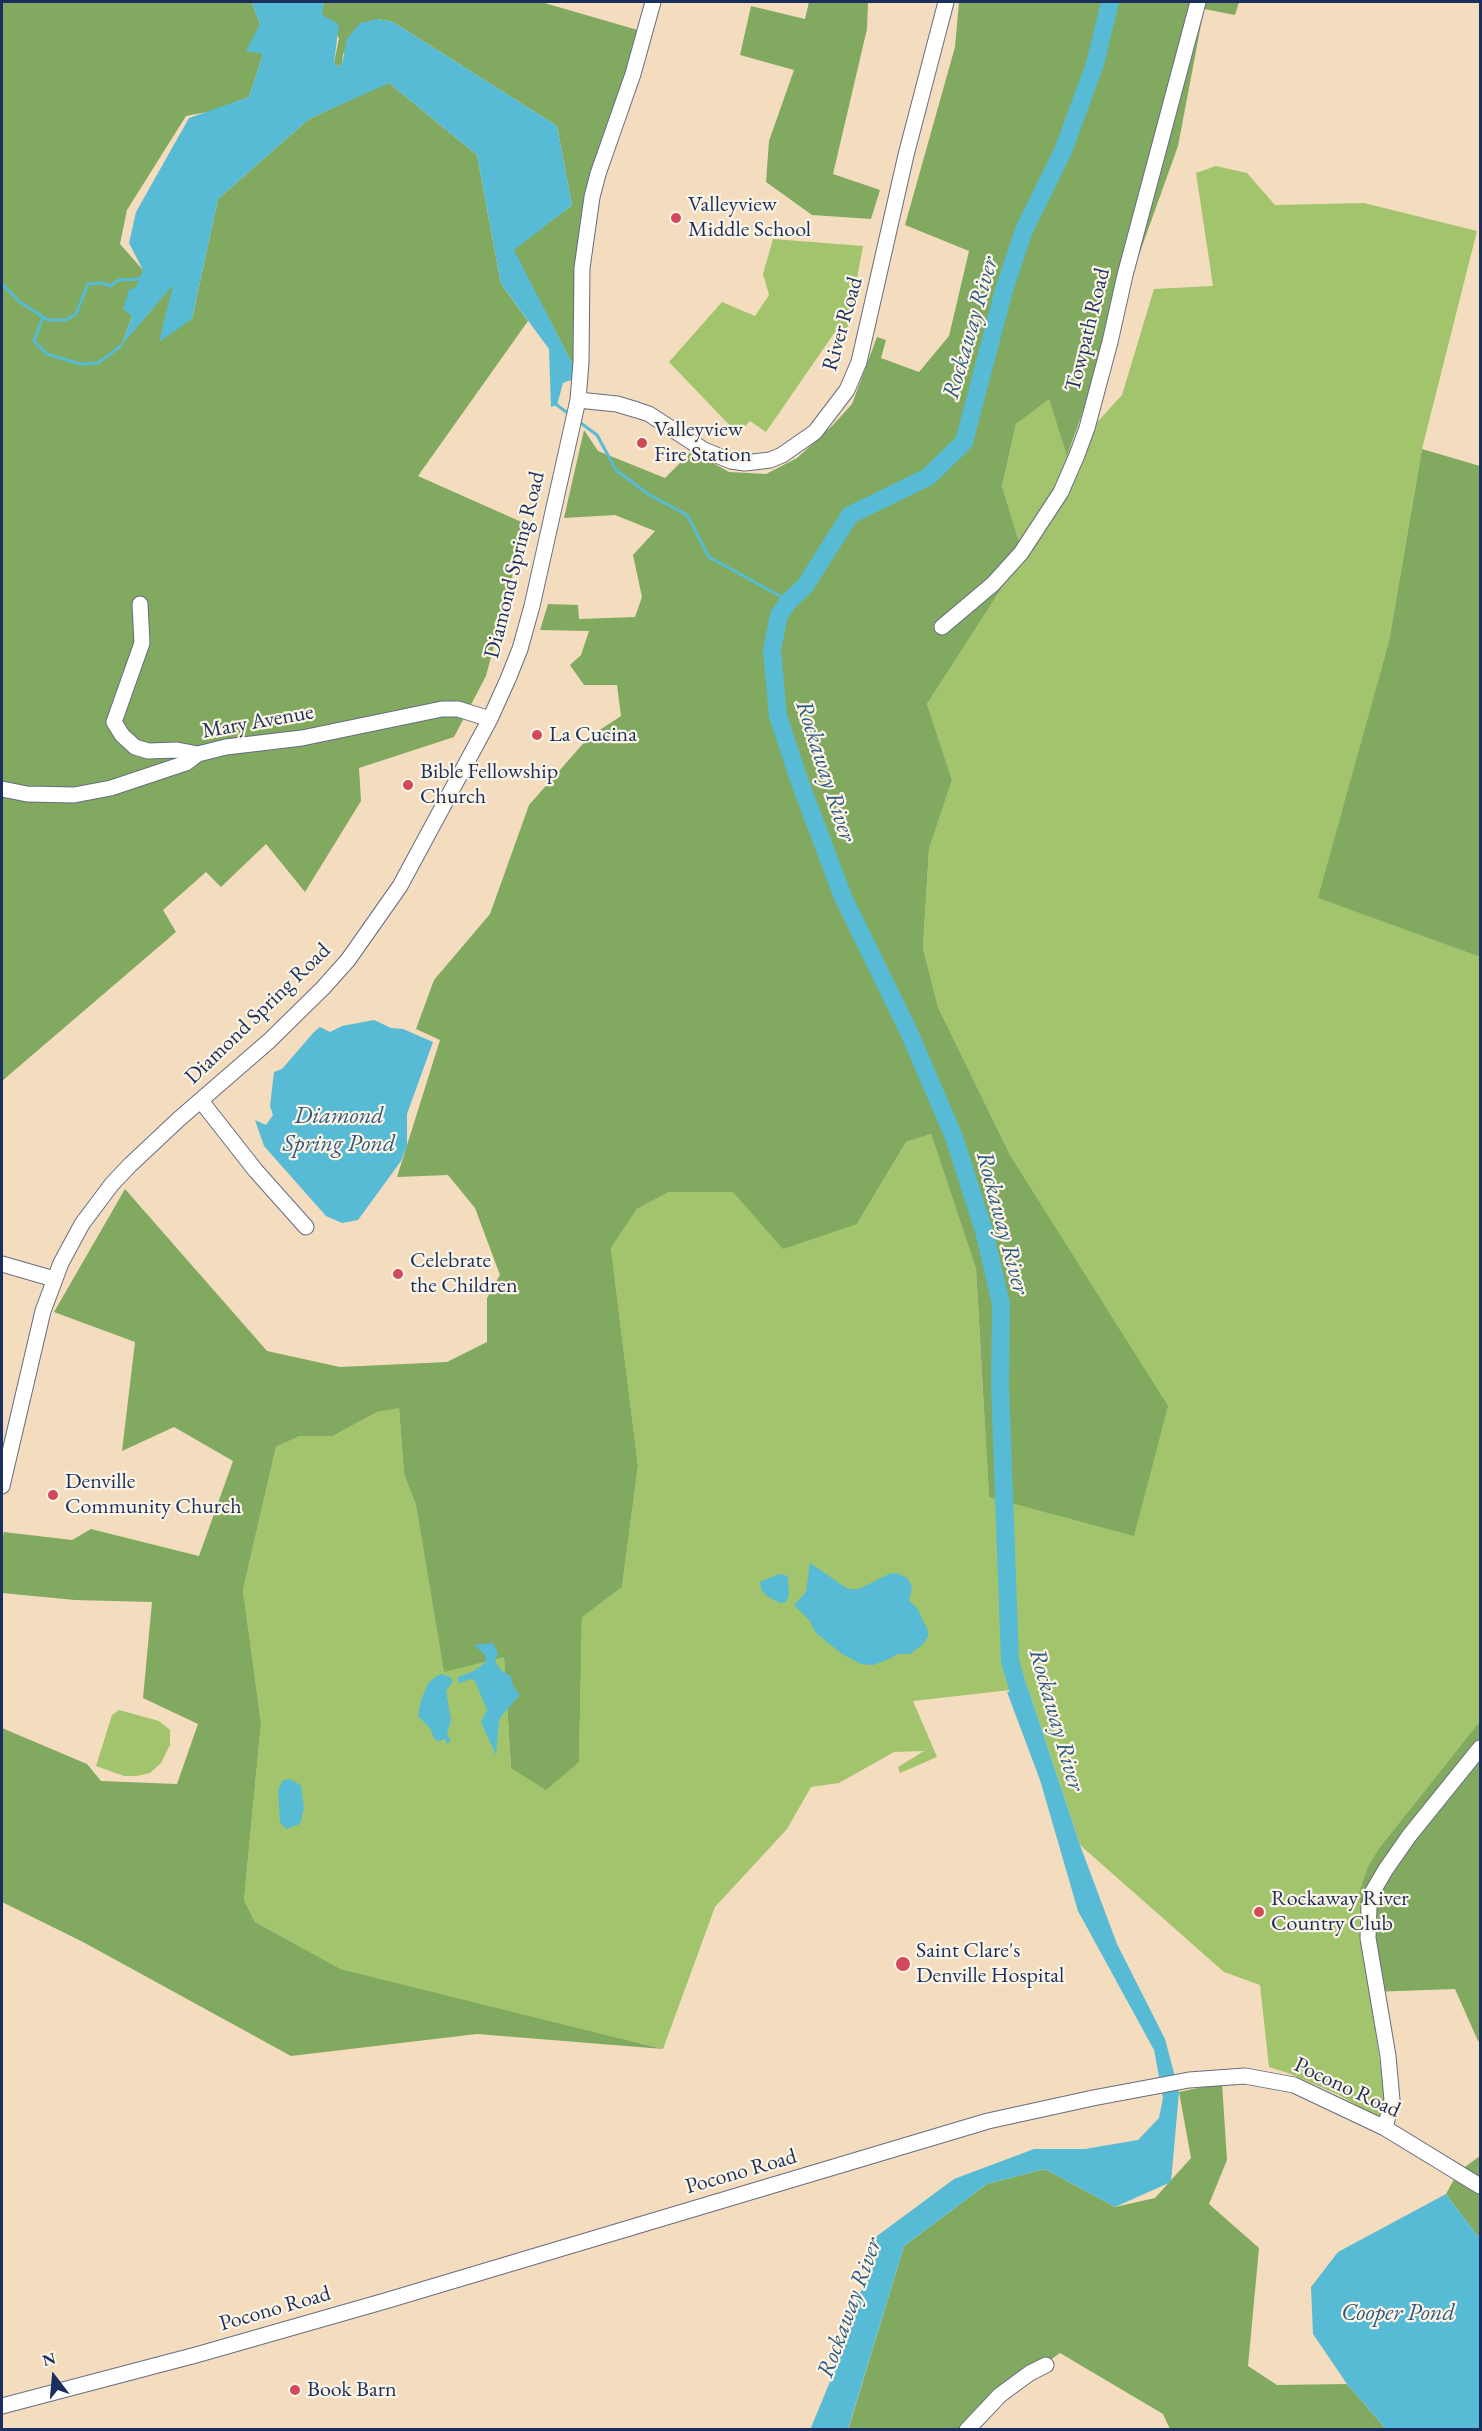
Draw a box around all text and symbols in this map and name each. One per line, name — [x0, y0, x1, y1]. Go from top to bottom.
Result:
place label: Valleyview Middle School — [688, 192, 811, 243]
marker: Valleyview Middle School — [669, 211, 683, 225]
water label: Rockaway River — [937, 253, 1005, 403]
street label: Towpath Road — [1060, 265, 1116, 395]
street label: River Road — [817, 274, 869, 374]
place label: Valleyview Fire Station — [654, 417, 752, 469]
marker: Valleyview Fire Station — [635, 436, 649, 450]
street label: Diamond Spring Road — [479, 469, 551, 661]
water label: Rockaway River — [789, 697, 861, 845]
street label: Mary Avenue — [200, 699, 316, 745]
place label: La Cucina — [549, 722, 637, 748]
marker: La Cucina — [530, 728, 544, 742]
place label: Bible Fellowship Church — [420, 759, 558, 810]
marker: Bible Fellowship Church — [401, 778, 415, 792]
street label: Diamond Spring Road — [180, 938, 336, 1090]
water label: Diamond Spring Pond — [283, 1102, 395, 1158]
water label: Rockaway River — [969, 1148, 1035, 1298]
place label: Celebrate the Children — [410, 1248, 518, 1300]
marker: Celebrate the Children — [391, 1267, 405, 1281]
place label: Denville Community Church — [65, 1469, 241, 1520]
marker: Denville Community Church — [46, 1488, 60, 1502]
water label: Rockaway River — [1022, 1645, 1090, 1795]
place label: Rockaway River Country Club — [1271, 1886, 1409, 1938]
marker: Rockaway River Country Club — [1252, 1905, 1266, 1919]
place label: Saint Clare's Denville Hospital — [916, 1938, 1064, 1990]
marker: Saint Clare's Denville Hospital — [894, 1955, 912, 1973]
street label: Pocono Road — [1290, 2052, 1404, 2124]
street label: Pocono Road — [682, 2144, 800, 2200]
water label: Rockaway River — [811, 2234, 889, 2382]
street label: Pocono Road — [216, 2281, 334, 2337]
water label: Cooper Pond — [1341, 2299, 1455, 2327]
north arrow — [24, 2347, 84, 2407]
text: N — [40, 2347, 58, 2371]
place label: Book Barn — [307, 2377, 397, 2403]
marker: Book Barn — [288, 2383, 302, 2397]

